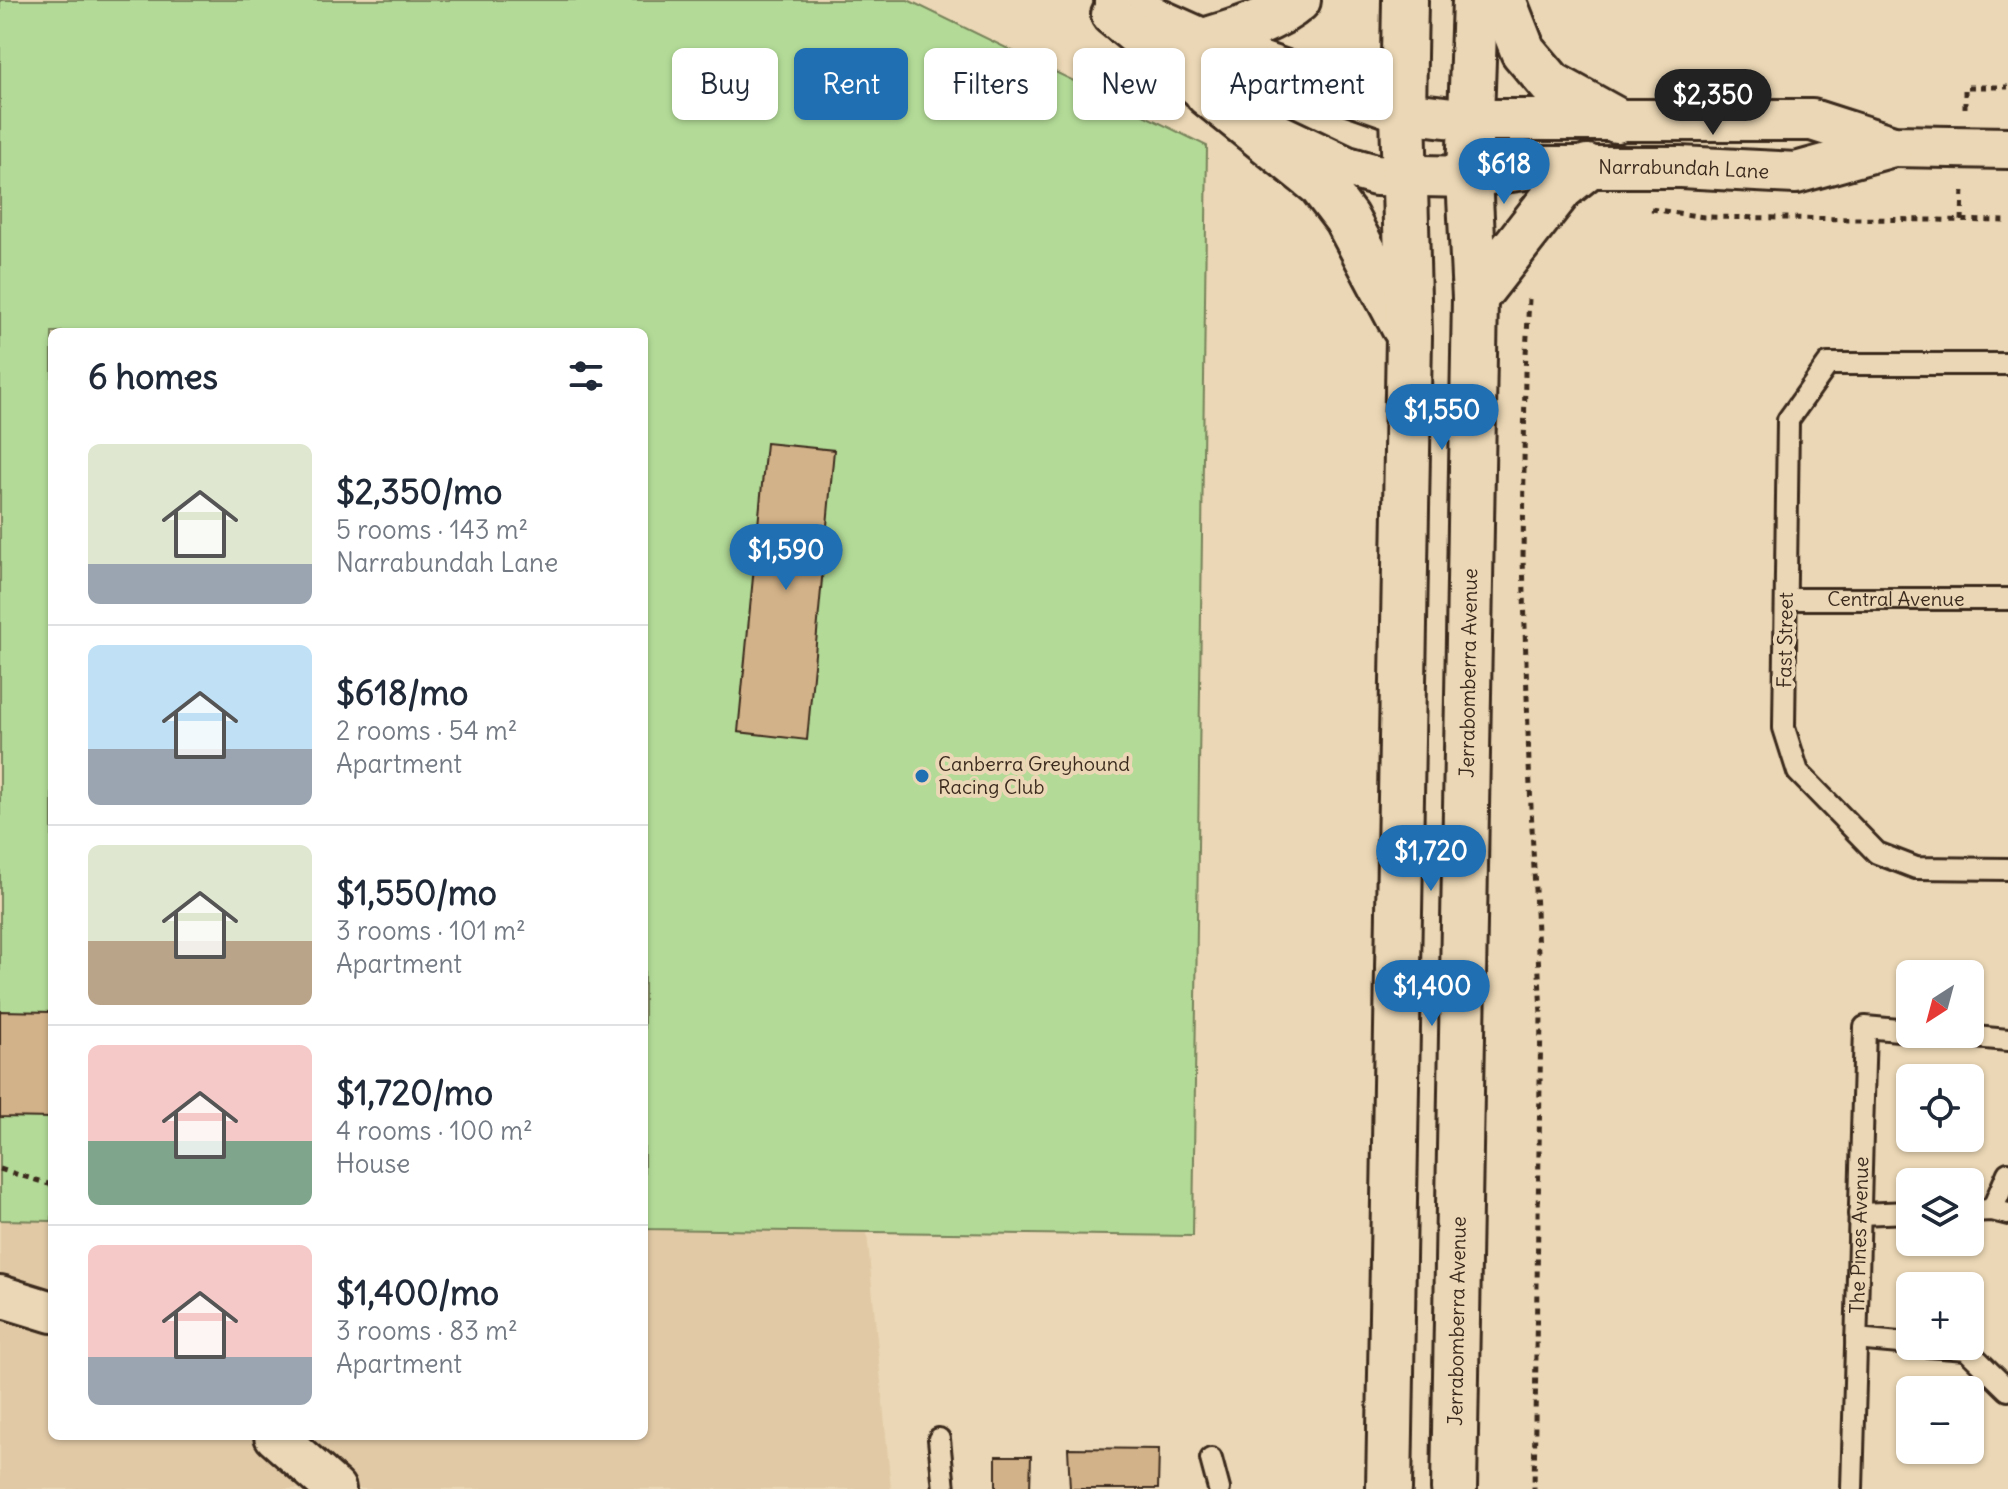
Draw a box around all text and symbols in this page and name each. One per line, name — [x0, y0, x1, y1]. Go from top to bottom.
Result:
chip: Buy — [672, 48, 778, 120]
chip: Rent — [794, 48, 908, 120]
chip: Filters — [924, 48, 1057, 120]
chip: New — [1073, 48, 1185, 120]
chip: Apartment — [1201, 48, 1393, 120]
pin: $2,350 — [1648, 69, 1778, 137]
text: $2,350 — [1673, 78, 1753, 111]
pin: $618 — [1457, 138, 1551, 206]
text: $618 — [1477, 147, 1531, 180]
street label: Narrabundah Lane — [1598, 154, 1770, 184]
icon: filters — [564, 354, 608, 398]
text: 6 homes — [88, 355, 218, 398]
pin: $1,550 — [1377, 384, 1507, 452]
text: $1,550 — [1404, 393, 1480, 426]
text: $2,350/mo — [336, 470, 502, 513]
icon: home — [152, 476, 248, 572]
text: 5 rooms · 143 m² — [336, 513, 528, 546]
pin: $1,590 — [721, 524, 851, 592]
text: $1,590 — [748, 533, 824, 566]
text: Narrabundah Lane — [336, 546, 558, 579]
street label: Jerrabomberra Avenue — [1454, 568, 1482, 778]
street label: Central Avenue — [1827, 586, 1965, 611]
street label: Fast Street — [1771, 592, 1798, 688]
text: $618/mo — [336, 671, 468, 714]
icon: home — [152, 677, 248, 773]
text: 2 rooms · 54 m² — [336, 714, 518, 747]
text: Apartment — [336, 747, 462, 780]
place label: Canberra Greyhound Racing Club — [938, 751, 1130, 799]
marker: Canberra Greyhound Racing Club — [913, 767, 931, 785]
pin: $1,720 — [1366, 825, 1496, 893]
text: $1,720 — [1394, 834, 1468, 867]
text: $1,550/mo — [336, 871, 497, 914]
icon: home — [152, 877, 248, 973]
text: 3 rooms · 101 m² — [336, 914, 526, 947]
text: Apartment — [336, 947, 462, 980]
pin: $1,400 — [1367, 960, 1497, 1028]
north arrow — [1896, 960, 1984, 1048]
map controls — [1896, 960, 1984, 1464]
text: $1,400 — [1393, 969, 1471, 1002]
button: locate — [1896, 1064, 1984, 1152]
text: $1,720/mo — [336, 1071, 493, 1114]
icon: home — [152, 1077, 248, 1173]
text: 4 rooms · 100 m² — [336, 1114, 533, 1147]
text: House — [336, 1147, 410, 1180]
street label: The Pines Avenue — [1844, 1156, 1873, 1314]
button: layers — [1896, 1168, 1984, 1256]
street label: Jerrabomberra Avenue — [1442, 1216, 1471, 1426]
text: $1,400/mo — [336, 1271, 499, 1314]
button: + — [1896, 1272, 1984, 1360]
icon: home — [152, 1277, 248, 1373]
text: 3 rooms · 83 m² — [336, 1314, 518, 1347]
text: Apartment — [336, 1347, 462, 1380]
button: − — [1896, 1376, 1984, 1464]

